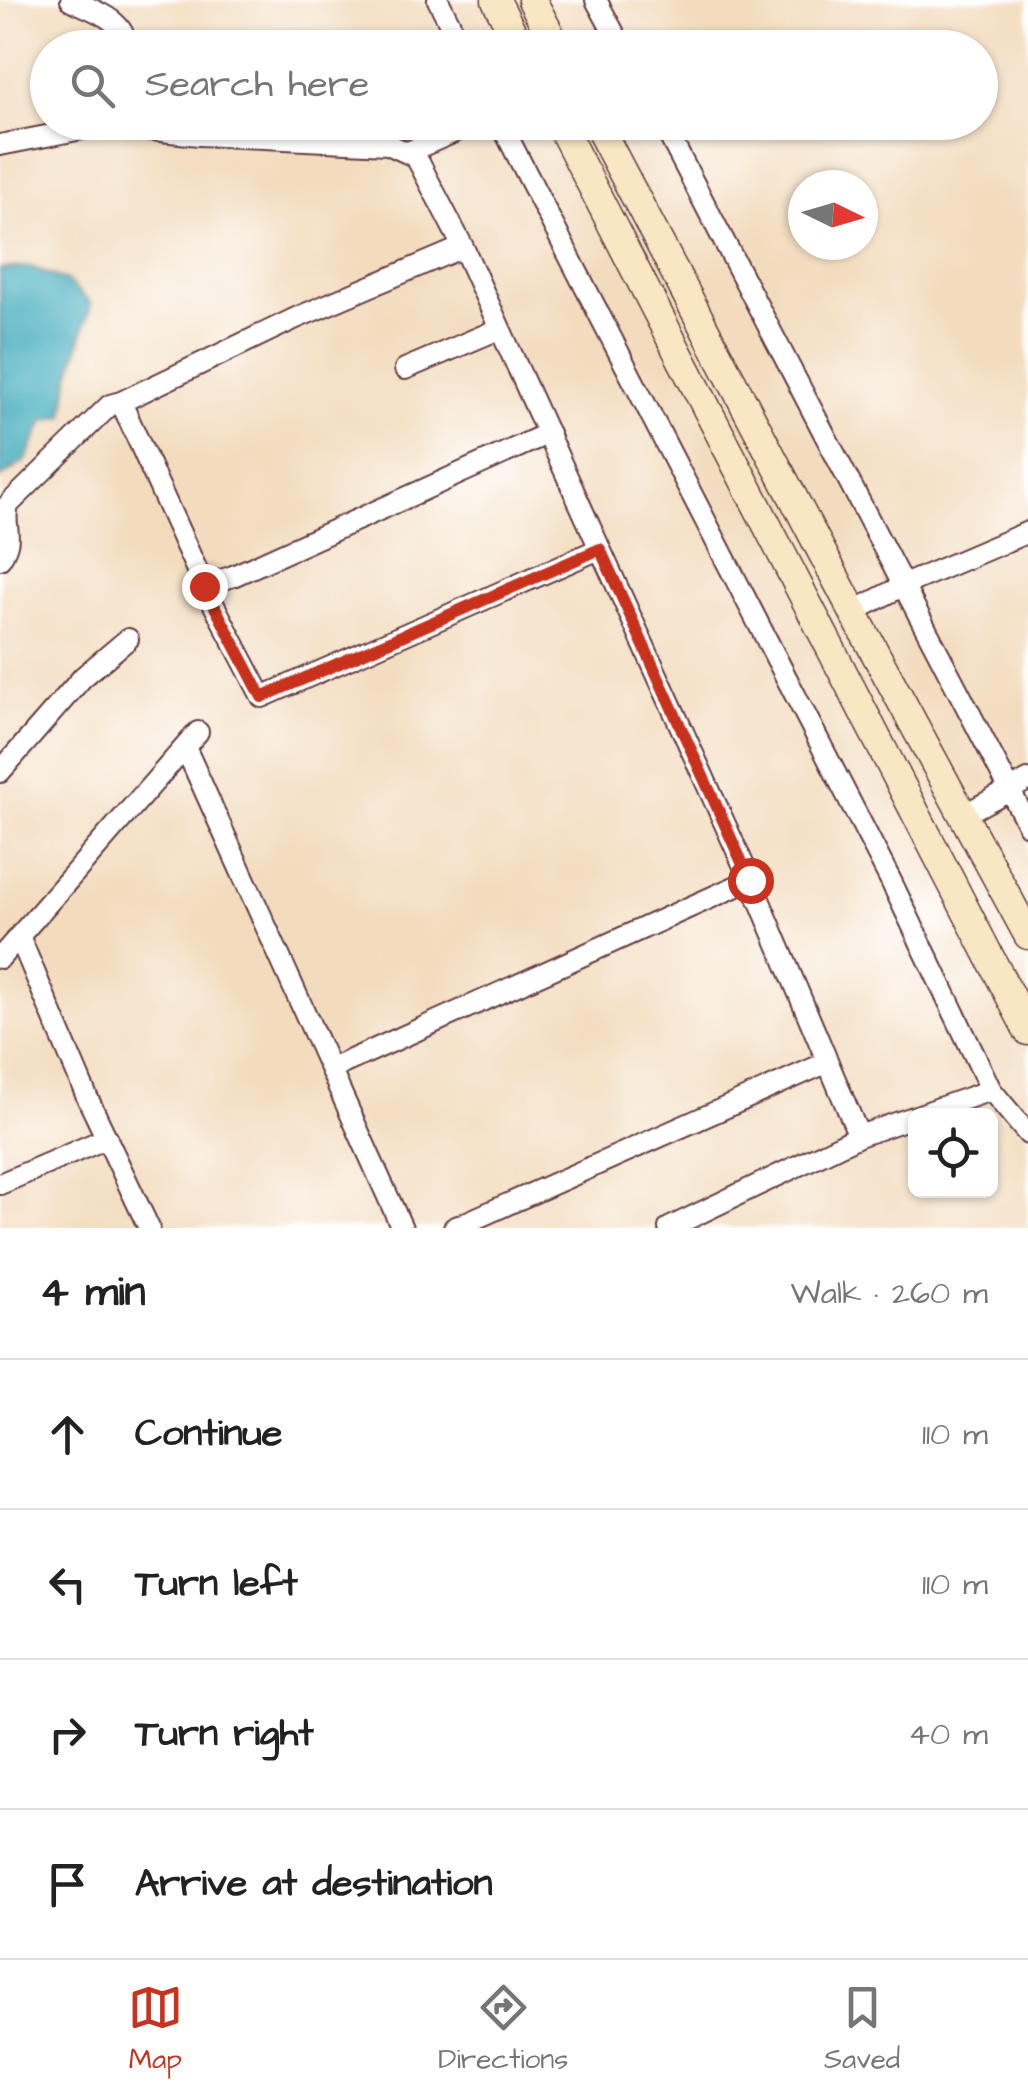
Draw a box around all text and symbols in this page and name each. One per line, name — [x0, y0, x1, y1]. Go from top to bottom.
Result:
search box — [30, 30, 998, 140]
icon: search — [65, 58, 120, 113]
text: Search here — [145, 59, 369, 111]
north arrow — [788, 170, 878, 260]
route end — [182, 564, 228, 610]
route start — [728, 858, 774, 904]
map controls — [908, 1108, 998, 1198]
button: locate — [908, 1108, 998, 1198]
text: 4 min — [40, 1264, 145, 1322]
text: Walk · 260 m — [791, 1271, 988, 1316]
icon: ahead — [40, 1407, 95, 1462]
text: Continue — [135, 1408, 282, 1460]
text: 110 m — [922, 1412, 988, 1457]
icon: left — [40, 1557, 95, 1612]
text: Turn left — [135, 1558, 298, 1610]
text: 110 m — [922, 1562, 988, 1607]
icon: right — [40, 1707, 95, 1762]
text: Turn right — [135, 1708, 314, 1760]
text: 40 m — [908, 1712, 988, 1757]
icon: arrive — [40, 1857, 95, 1912]
text: Arrive at destination — [135, 1858, 492, 1910]
tab: Map — [128, 1980, 183, 2079]
tab: Directions — [438, 1980, 568, 2079]
tab: Saved — [824, 1980, 900, 2079]

